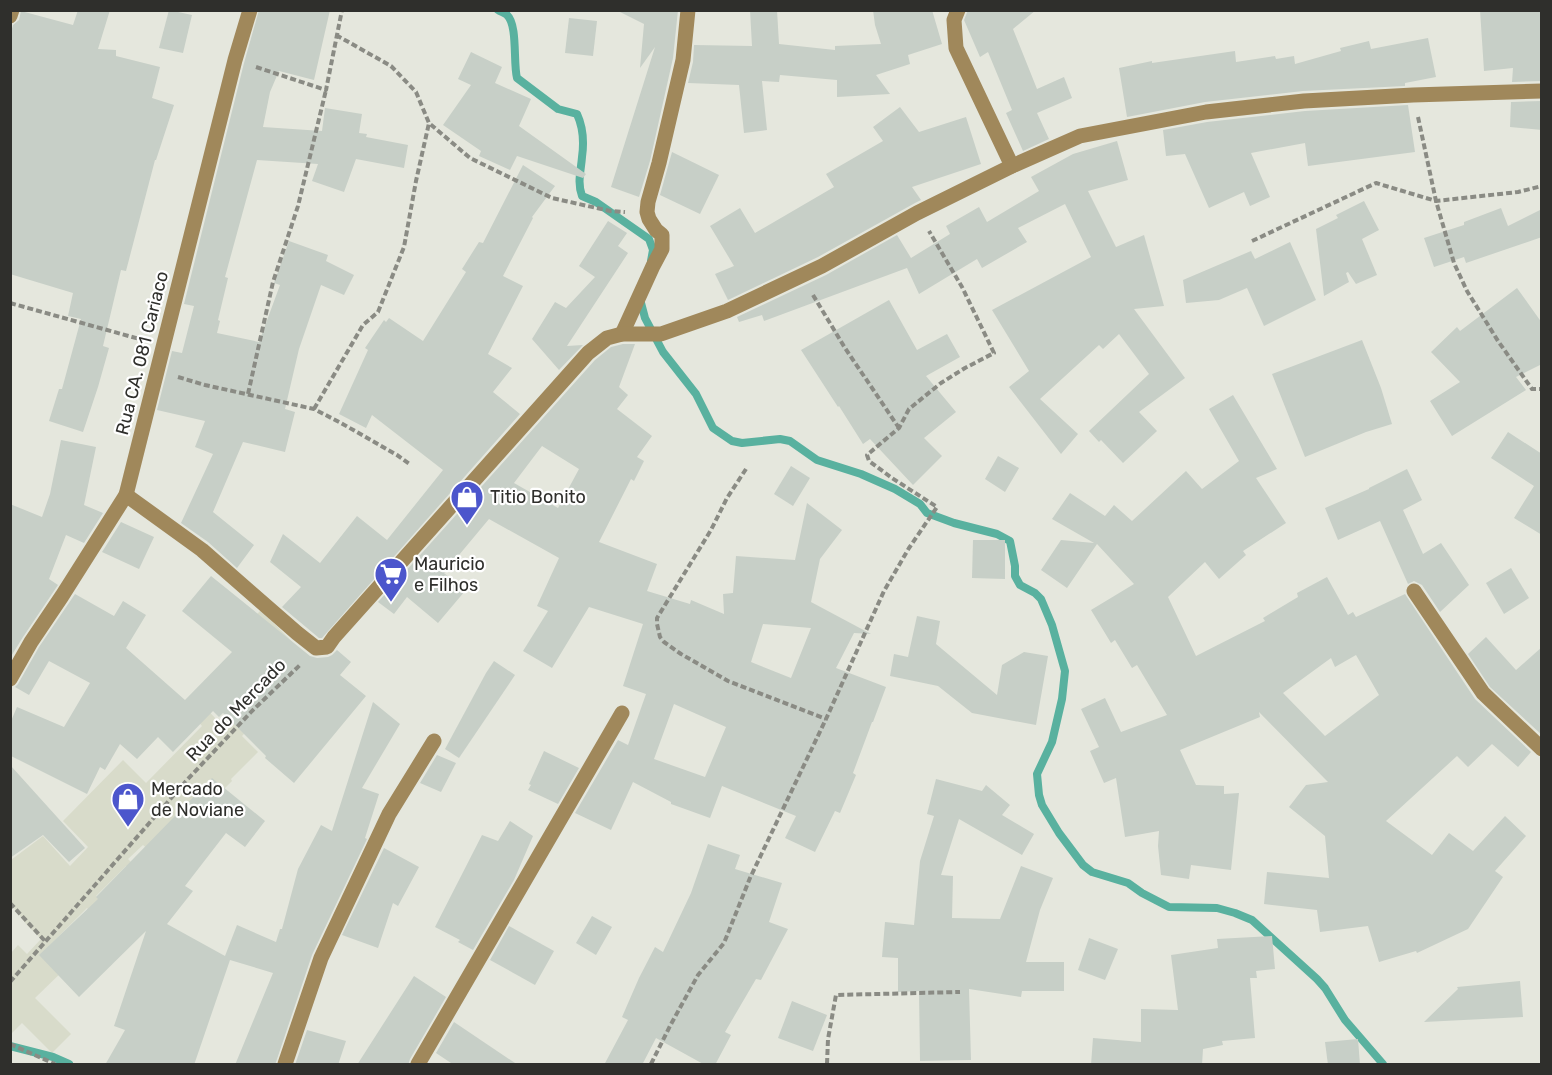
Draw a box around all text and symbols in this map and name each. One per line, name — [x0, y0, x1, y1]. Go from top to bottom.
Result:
street label: Rua CA. 081 Cariaco — [111, 269, 173, 437]
shop icon: Titio Bonito — [449, 479, 485, 526]
place label: Titio Bonito — [490, 486, 586, 508]
place label: Mauricio e Filhos — [414, 553, 485, 596]
supermarket icon: Mauricio e Filhos — [373, 556, 409, 603]
street label: Rua do Mercado — [181, 654, 291, 766]
place label: Mercado de Noviane — [151, 778, 244, 821]
shop icon: Mercado de Noviane — [110, 781, 146, 828]

